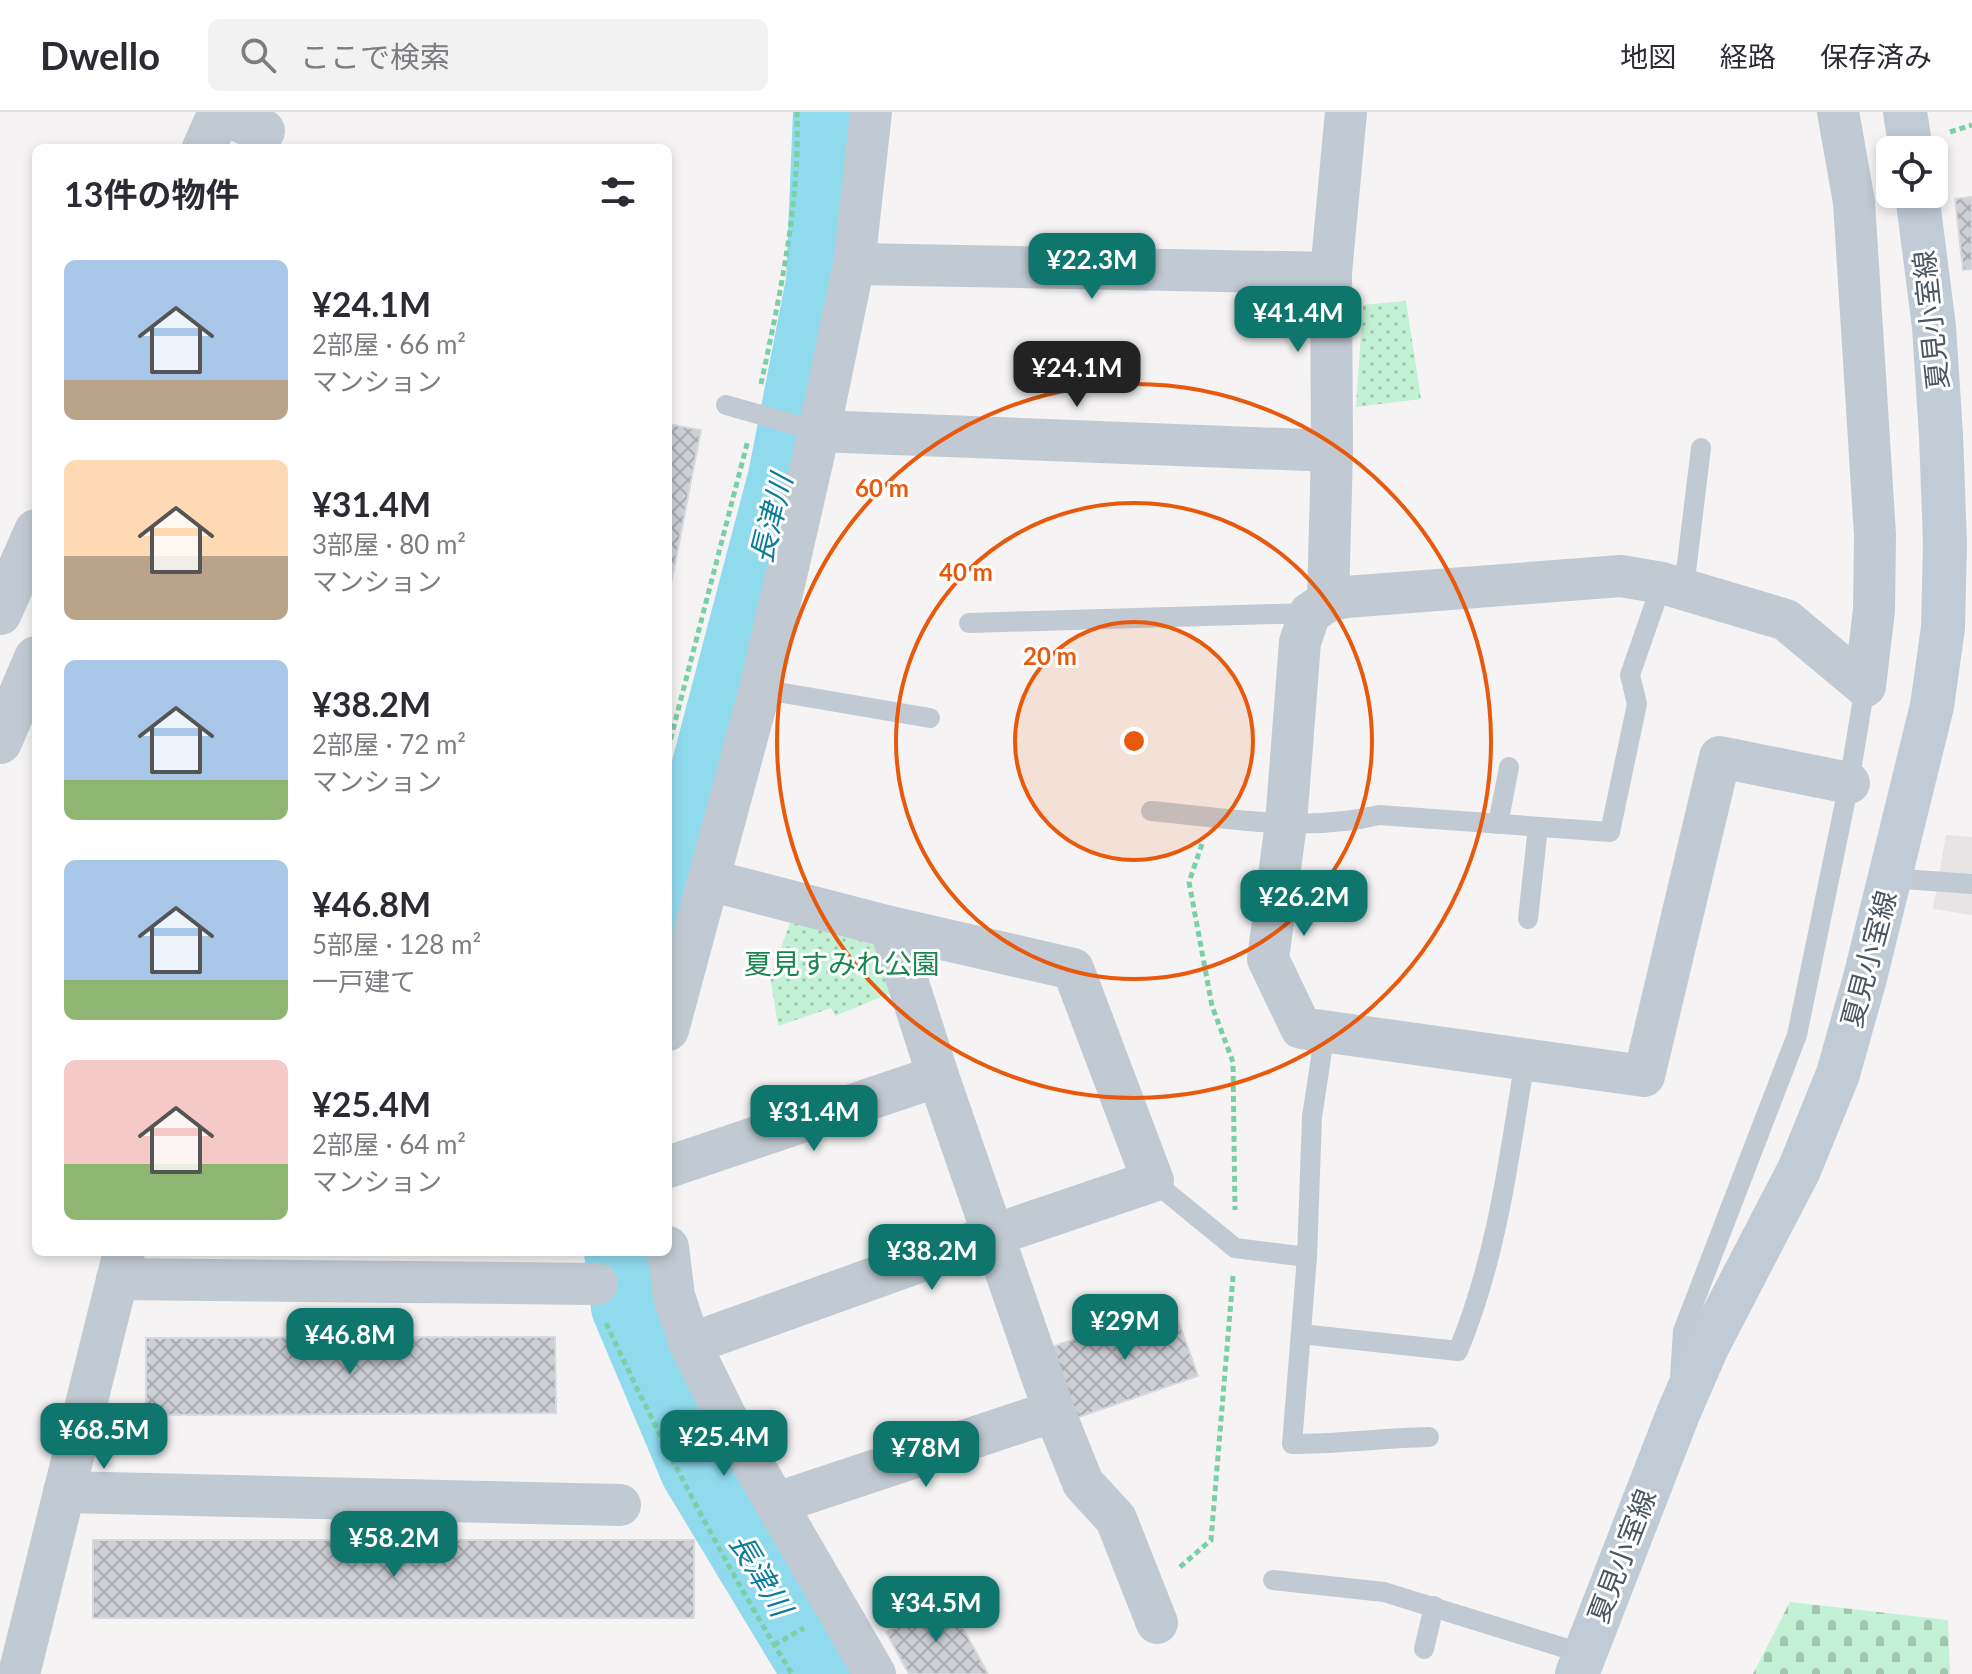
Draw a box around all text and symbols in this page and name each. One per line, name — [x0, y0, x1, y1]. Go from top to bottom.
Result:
search box — [208, 19, 768, 91]
text: Dwello — [40, 32, 160, 78]
icon: search — [236, 33, 280, 77]
text: ここで検索 — [300, 38, 450, 74]
text: 地図 — [1620, 39, 1676, 73]
text: 経路 — [1720, 39, 1776, 73]
text: 保存済み — [1820, 39, 1932, 73]
map controls — [1876, 136, 1948, 208]
button: locate — [1876, 136, 1948, 208]
icon: filters — [596, 170, 640, 214]
text: 13件の物件 — [64, 173, 239, 214]
pin: ¥22.3M — [1027, 233, 1157, 301]
text: ¥22.3M — [1046, 243, 1138, 275]
street label: 夏見小室線 — [1906, 249, 1954, 392]
text: ¥24.1M — [312, 283, 431, 324]
pin: ¥41.4M — [1233, 286, 1363, 354]
icon: home — [128, 292, 224, 388]
text: ¥41.4M — [1252, 296, 1344, 328]
text: 2部屋 · 66 m² — [312, 328, 466, 360]
pin: ¥24.1M — [1012, 341, 1142, 409]
text: ¥24.1M — [1031, 351, 1123, 383]
text: マンション — [312, 365, 442, 397]
water label: 長津川 — [742, 468, 799, 567]
text: 60 m — [855, 473, 909, 502]
text: ¥31.4M — [312, 483, 431, 524]
icon: home — [128, 492, 224, 588]
text: 3部屋 · 80 m² — [312, 528, 466, 560]
text: 40 m — [939, 557, 993, 586]
text: マンション — [312, 565, 442, 597]
text: 20 m — [1023, 641, 1077, 670]
text: ¥38.2M — [312, 683, 431, 724]
icon: home — [128, 692, 224, 788]
centre of rings — [1120, 727, 1148, 755]
text: 2部屋 · 72 m² — [312, 728, 466, 760]
text: マンション — [312, 765, 442, 797]
pin: ¥26.2M — [1239, 870, 1369, 938]
text: ¥26.2M — [1258, 880, 1350, 912]
text: ¥46.8M — [312, 883, 431, 924]
street label: 夏見小室線 — [1833, 887, 1903, 1031]
icon: home — [128, 892, 224, 988]
text: 5部屋 · 128 m² — [312, 928, 481, 960]
park label: 夏見すみれ公園 — [744, 946, 940, 980]
text: 一戸建て — [312, 965, 416, 997]
text: ¥25.4M — [312, 1083, 431, 1124]
pin: ¥31.4M — [749, 1085, 879, 1153]
icon: home — [128, 1092, 224, 1188]
text: ¥31.4M — [768, 1095, 860, 1127]
text: 2部屋 · 64 m² — [312, 1128, 466, 1160]
text: マンション — [312, 1165, 442, 1197]
pin: ¥38.2M — [867, 1224, 997, 1292]
text: ¥38.2M — [886, 1234, 978, 1266]
pin: ¥29M — [1078, 1294, 1172, 1362]
text: ¥29M — [1090, 1304, 1160, 1336]
pin: ¥46.8M — [285, 1308, 415, 1376]
text: ¥46.8M — [304, 1318, 396, 1350]
pin: ¥68.5M — [39, 1403, 169, 1471]
pin: ¥25.4M — [659, 1410, 789, 1478]
text: ¥68.5M — [58, 1413, 150, 1445]
text: ¥25.4M — [678, 1420, 770, 1452]
pin: ¥78M — [879, 1421, 973, 1489]
text: ¥78M — [891, 1431, 961, 1463]
street label: 夏見小室線 — [1580, 1484, 1662, 1627]
pin: ¥58.2M — [329, 1511, 459, 1579]
text: ¥58.2M — [348, 1521, 440, 1553]
water label: 長津川 — [723, 1526, 802, 1624]
pin: ¥34.5M — [871, 1576, 1001, 1644]
text: ¥34.5M — [890, 1586, 982, 1618]

